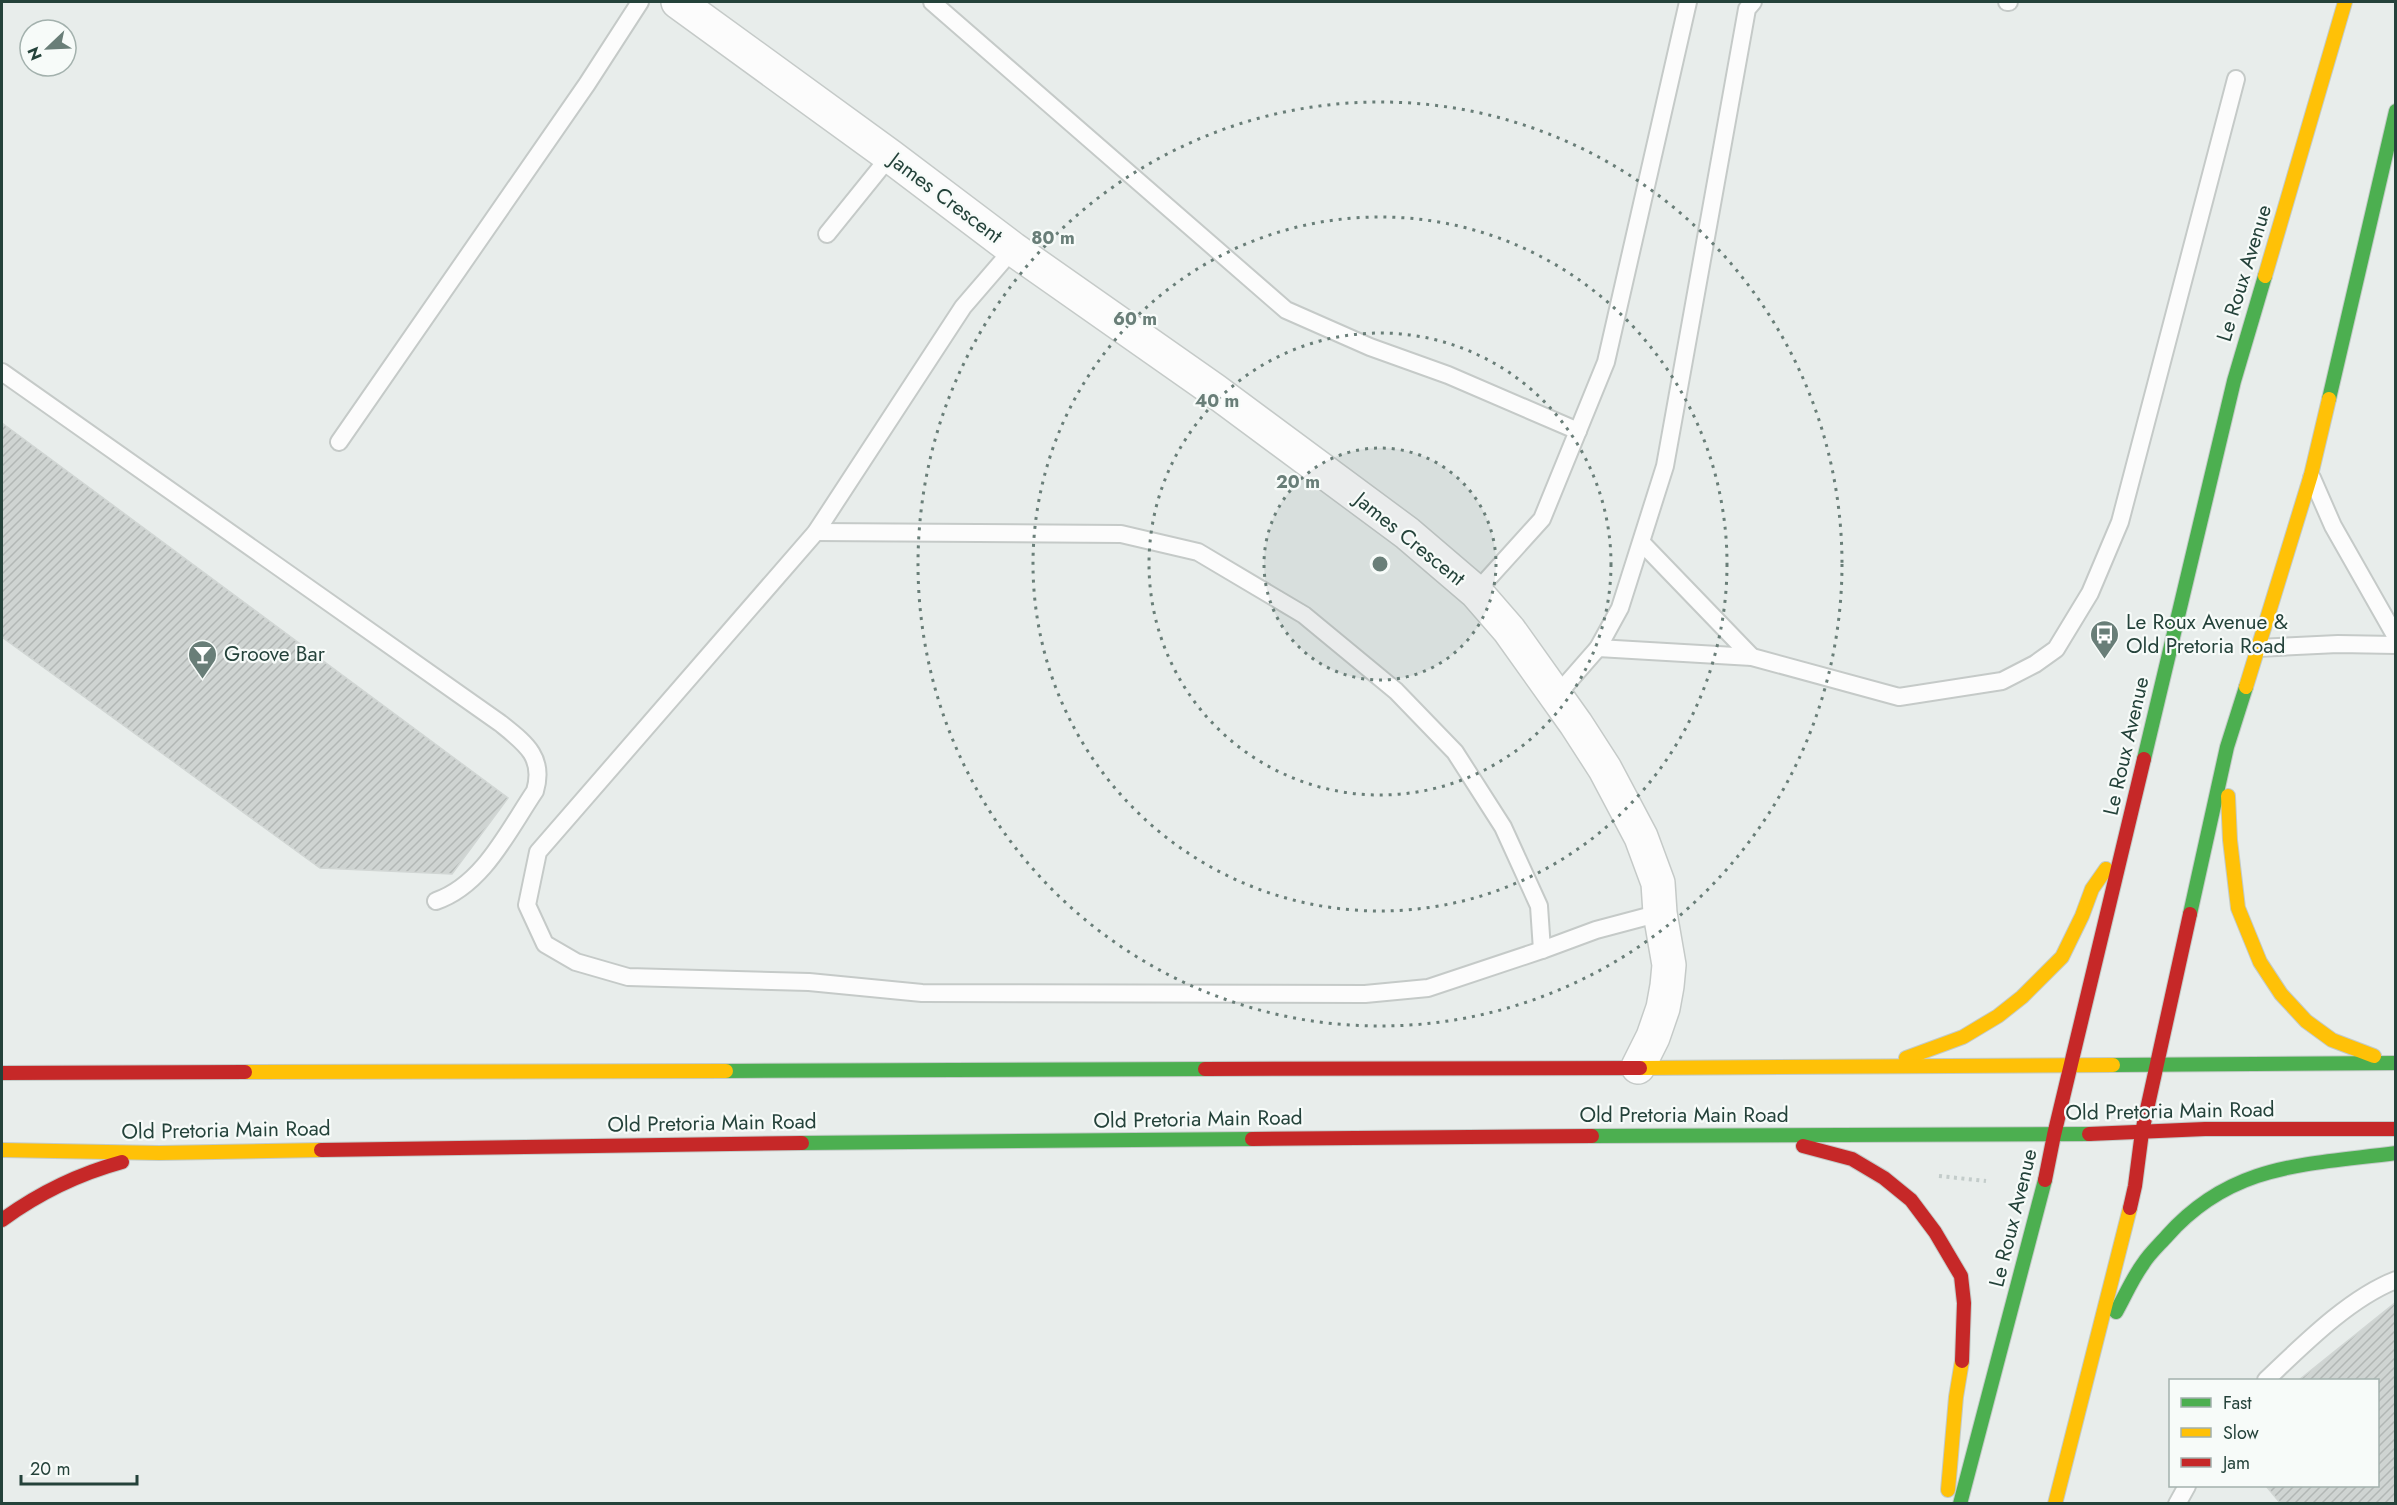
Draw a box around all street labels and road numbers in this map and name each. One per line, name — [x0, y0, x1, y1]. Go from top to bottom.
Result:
street label: James Crescent — [881, 144, 1009, 250]
street label: Le Roux Avenue — [2209, 201, 2279, 345]
street label: James Crescent — [1346, 483, 1472, 593]
street label: Le Roux Avenue — [2095, 674, 2157, 818]
street label: Old Pretoria Main Road — [2065, 1094, 2275, 1128]
street label: Old Pretoria Main Road — [1579, 1100, 1789, 1130]
street label: Old Pretoria Main Road — [1093, 1102, 1303, 1136]
street label: Old Pretoria Main Road — [607, 1106, 817, 1140]
street label: Old Pretoria Main Road — [121, 1113, 331, 1147]
street label: Le Roux Avenue — [1981, 1146, 2045, 1290]

